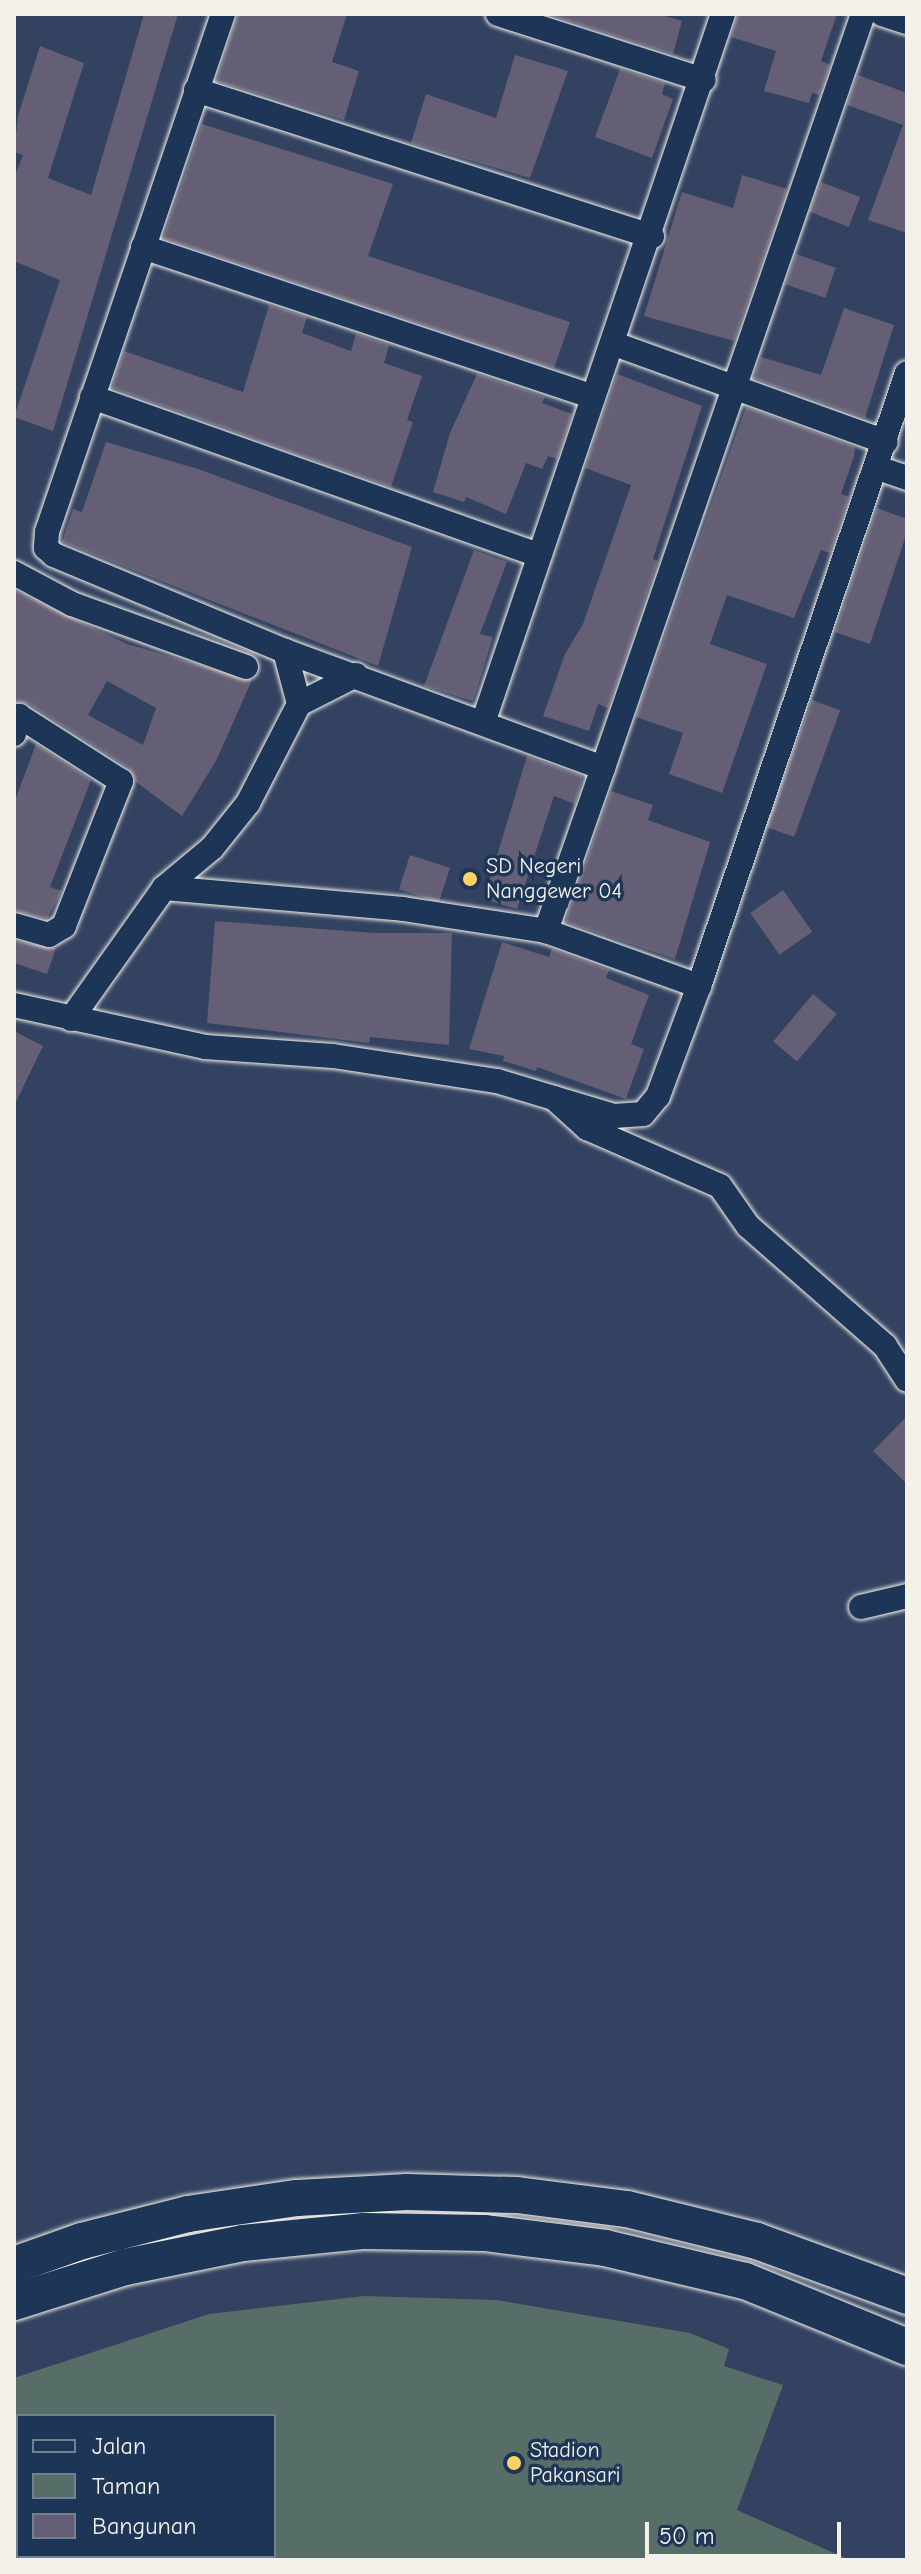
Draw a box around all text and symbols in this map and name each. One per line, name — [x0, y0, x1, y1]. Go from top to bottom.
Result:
place label: SD Negeri Nanggewer 04 — [486, 853, 622, 904]
marker: SD Negeri Nanggewer 04 — [461, 870, 479, 888]
legend — [16, 2414, 276, 2558]
text: Jalan — [92, 2432, 146, 2460]
place label: Stadion Pakansari — [530, 2437, 621, 2488]
marker: Stadion Pakansari — [505, 2454, 523, 2472]
text: Taman — [92, 2472, 160, 2500]
scale bar — [649, 2506, 845, 2556]
text: Bangunan — [92, 2512, 196, 2540]
text: 50 m — [659, 2522, 715, 2550]

